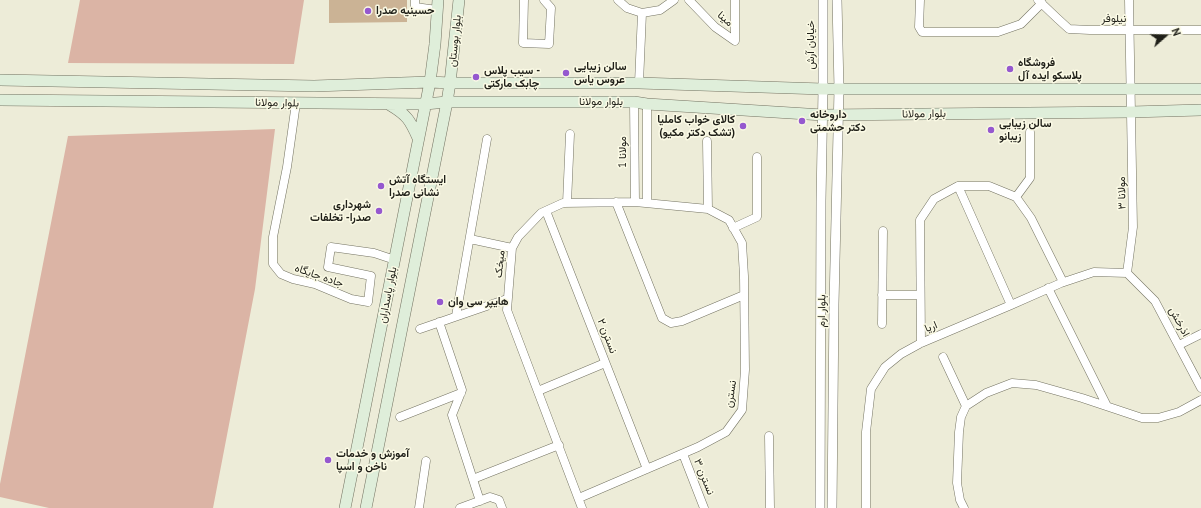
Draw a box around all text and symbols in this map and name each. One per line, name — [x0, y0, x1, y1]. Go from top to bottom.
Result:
place label: حسینیه صدرا — [376, 4, 434, 18]
marker: حسینیه صدرا — [363, 6, 373, 16]
street label: مینا — [714, 9, 736, 29]
street label: نیلوفر — [1102, 12, 1126, 26]
street label: بلوار بوستان — [446, 14, 464, 68]
north arrow — [1145, 16, 1185, 56]
street label: خیابان آرش — [804, 20, 818, 70]
text: N — [1168, 26, 1184, 38]
place label: فروشگاه پلاسکو ایده آل — [1018, 56, 1082, 82]
place label: سالن زیبایی عروس یاس — [574, 60, 627, 86]
place label: سیب پلاس - چابک مارکتی — [484, 64, 540, 90]
marker: فروشگاه پلاسکو ایده آل — [1005, 64, 1015, 74]
marker: سالن زیبایی عروس یاس — [561, 68, 571, 78]
marker: سیب پلاس - چابک مارکتی — [471, 72, 481, 82]
street label: بلوار مولانا — [579, 95, 623, 109]
street label: بلوار مولانا — [255, 96, 299, 110]
street label: بلوار مولانا — [902, 107, 946, 121]
place label: داروخانه دکتر حشمتی — [810, 108, 866, 134]
place label: کالای خواب کاملیا (تشک دکتر مکیو) — [657, 113, 735, 139]
marker: داروخانه دکتر حشمتی — [797, 116, 807, 126]
place label: سالن‌ زیبایی زیبانو — [999, 117, 1052, 143]
marker: کالای خواب کاملیا (تشک دکتر مکیو) — [738, 121, 748, 131]
marker: سالن‌ زیبایی زیبانو — [986, 125, 996, 135]
street label: مولانا 1 — [616, 136, 630, 168]
place label: ایستگاه آتش نشانی صدرا — [389, 173, 446, 199]
street label: مولانا ۳ — [1115, 176, 1129, 210]
marker: ایستگاه آتش نشانی صدرا — [376, 181, 386, 191]
place label: شهرداری صدرا- تخلفات — [310, 198, 371, 224]
marker: شهرداری صدرا- تخلفات — [374, 206, 384, 216]
street label: میخک — [492, 249, 508, 279]
street label: جاده جایگاه — [293, 261, 345, 291]
street label: بلوار پاسداران — [376, 266, 400, 324]
street label: بلوار ارم — [815, 294, 829, 328]
place label: هایپر سی وان — [448, 295, 509, 309]
marker: هایپر سی وان — [435, 297, 445, 307]
street label: اذرخش — [1166, 305, 1192, 339]
street label: نسترن ۲ — [594, 317, 620, 355]
street label: اریا — [923, 318, 939, 336]
street label: نسترن — [722, 379, 740, 409]
place label: آموزش و خدمات ناخن و اسپا — [336, 447, 409, 473]
marker: آموزش و خدمات ناخن و اسپا — [323, 455, 333, 465]
street label: نسترن ۳ — [691, 457, 717, 497]

